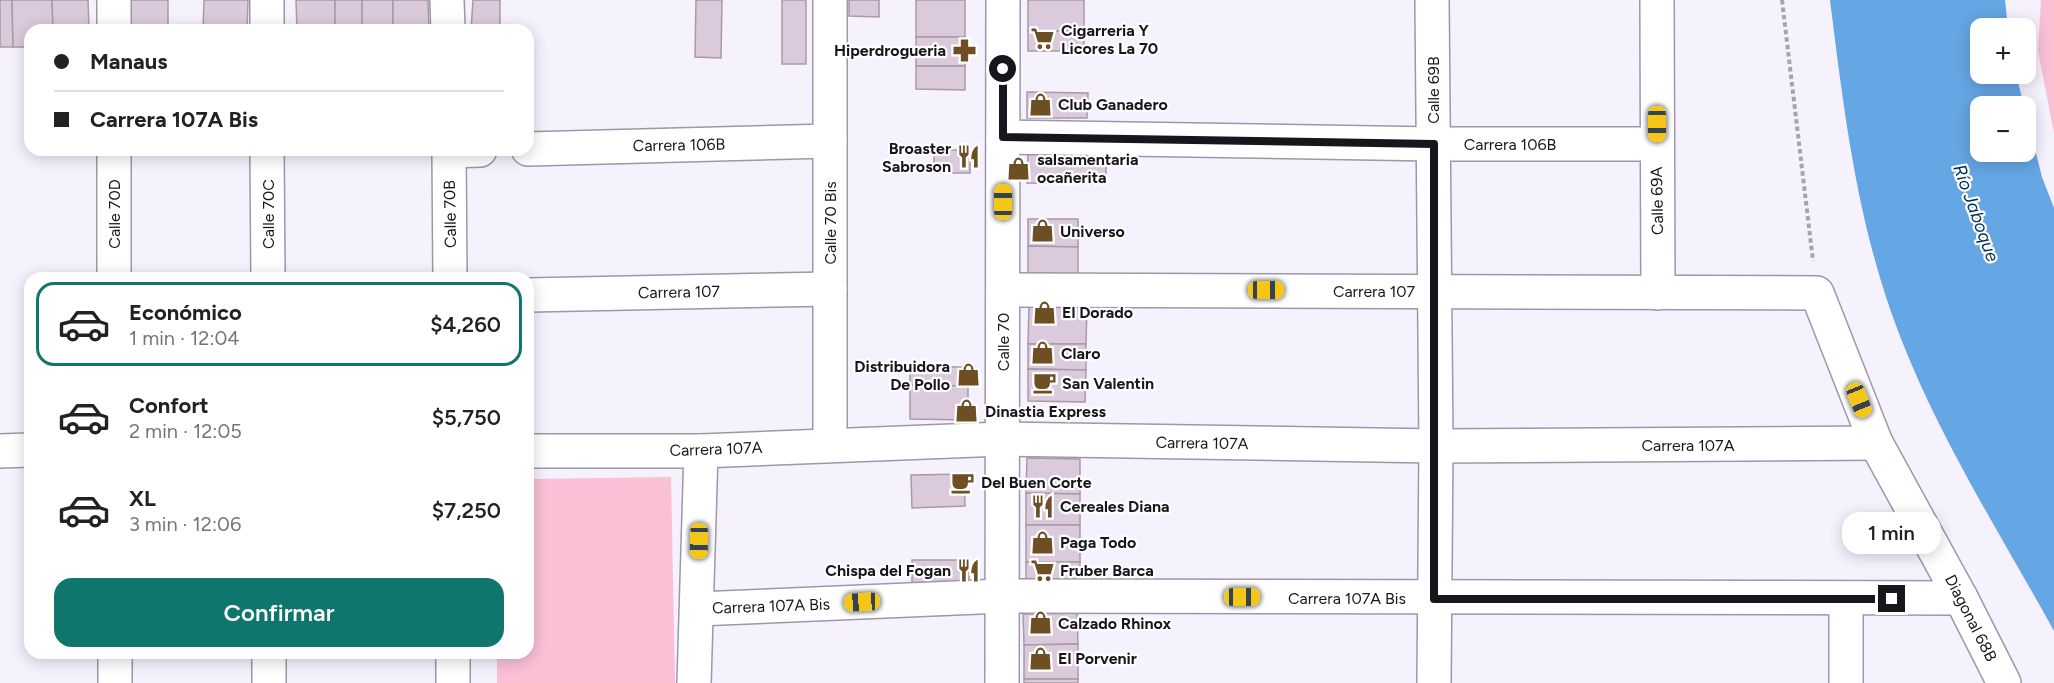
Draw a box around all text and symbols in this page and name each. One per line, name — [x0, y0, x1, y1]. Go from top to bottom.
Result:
map controls — [1970, 18, 2036, 162]
button: + — [1970, 18, 2036, 84]
place label: Cigarreria Y Licores La 70 — [1061, 21, 1158, 58]
supermarket icon: Cigarreria Y Licores La 70 — [1030, 26, 1056, 52]
pharmacy icon: Hiperdrogueria — [951, 37, 977, 63]
place label: Hiperdrogueria — [834, 41, 946, 60]
text: Manaus — [90, 48, 168, 75]
route start — [989, 55, 1016, 82]
street label: Calle 69B — [1424, 56, 1443, 124]
shop icon: Club Ganadero — [1027, 91, 1053, 117]
place label: Club Ganadero — [1058, 95, 1168, 114]
button: − — [1970, 96, 2036, 162]
text: Carrera 107A Bis — [90, 106, 258, 133]
car — [1648, 106, 1666, 142]
street label: Carrera 106B — [633, 135, 726, 155]
street label: Carrera 106B — [1464, 135, 1556, 154]
place label: Broaster Sabroson — [882, 139, 951, 176]
restaurant icon: Broaster Sabroson — [956, 144, 982, 170]
place label: salsamentaria ocañerita — [1037, 150, 1138, 187]
shop icon: salsamentaria ocañerita — [1006, 155, 1032, 181]
water label: Río Jaboque — [1948, 161, 2004, 265]
street label: Calle 69A — [1647, 166, 1667, 235]
street label: Calle 70D — [105, 179, 124, 249]
street label: Calle 70C — [259, 179, 278, 249]
street label: Calle 70B — [440, 180, 460, 248]
street label: Calle 70 Bis — [821, 181, 840, 265]
car — [994, 184, 1012, 220]
shop icon: Universo — [1029, 218, 1055, 244]
place label: Universo — [1060, 222, 1125, 241]
car — [1248, 281, 1284, 299]
street label: Carrera 107 — [638, 282, 721, 302]
street label: Carrera 107 — [1333, 282, 1416, 301]
icon: car — [57, 297, 111, 351]
text: Económico — [129, 299, 242, 326]
shop icon: El Dorado — [1031, 299, 1057, 325]
place label: El Dorado — [1062, 303, 1133, 322]
text: $4,260 — [430, 311, 501, 338]
street label: Calle 70 — [994, 313, 1013, 371]
text: 1 min · 12:04 — [129, 326, 240, 350]
shop icon: Claro — [1030, 340, 1056, 366]
place label: Claro — [1061, 344, 1100, 363]
place label: Distribuidora De Pollo — [854, 357, 950, 394]
shop icon: Distribuidora De Pollo — [955, 362, 981, 388]
cafe icon: San Valentin — [1031, 370, 1057, 396]
place label: San Valentin — [1062, 374, 1154, 393]
car — [1844, 380, 1874, 420]
icon: car — [57, 390, 111, 444]
text: Confort — [129, 392, 209, 419]
shop icon: Dinastia Express — [954, 398, 980, 424]
place label: Dinastia Express — [985, 402, 1106, 421]
text: $5,750 — [432, 404, 501, 431]
text: 2 min · 12:05 — [129, 419, 242, 443]
street label: Carrera 107A — [1155, 433, 1249, 453]
street label: Carrera 107A — [1641, 436, 1735, 455]
street label: Carrera 107A — [669, 438, 763, 460]
cafe icon: Del Buen Corte — [950, 469, 976, 495]
place label: Del Buen Corte — [981, 473, 1092, 492]
icon: car — [57, 483, 111, 537]
text: XL — [129, 485, 156, 512]
restaurant icon: Cereales Diana — [1029, 493, 1055, 519]
text: $7,250 — [432, 497, 501, 524]
place label: Cereales Diana — [1060, 497, 1170, 516]
text: 3 min · 12:06 — [129, 512, 241, 536]
callout: 1 min — [1842, 512, 1942, 554]
text: 1 min — [1868, 521, 1915, 545]
car — [690, 523, 708, 559]
shop icon: Paga Todo — [1029, 529, 1055, 555]
place label: Paga Todo — [1060, 533, 1136, 552]
restaurant icon: Chispa del Fogan — [956, 557, 982, 583]
supermarket icon: Fruber Barca — [1029, 557, 1055, 583]
place label: Chispa del Fogan — [825, 561, 951, 580]
place label: Fruber Barca — [1060, 561, 1154, 580]
street label: Diagonal 68B — [1941, 571, 2001, 665]
button: Confirmar — [54, 578, 504, 647]
route end — [1878, 585, 1905, 612]
car — [1224, 588, 1260, 606]
street label: Carrera 107A Bis — [1288, 589, 1406, 608]
car — [844, 592, 880, 612]
street label: Carrera 107A Bis — [712, 594, 830, 618]
shop icon: Calzado Rhinox — [1027, 610, 1053, 636]
place label: Calzado Rhinox — [1058, 614, 1172, 633]
shop icon: El Porvenir — [1027, 645, 1053, 671]
place label: El Porvenir — [1058, 649, 1137, 668]

